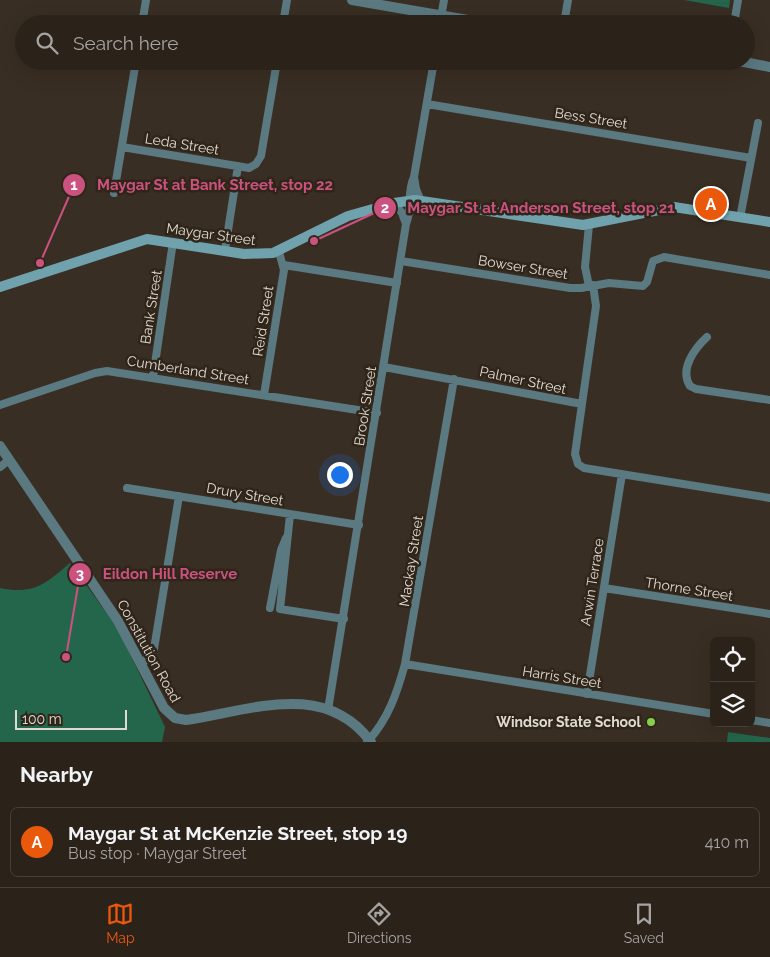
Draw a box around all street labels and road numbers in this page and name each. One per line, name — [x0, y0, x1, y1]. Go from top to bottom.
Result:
street label: Bess Street — [553, 104, 629, 132]
street label: Leda Street — [144, 130, 221, 158]
street label: Maygar Street — [165, 220, 257, 248]
street label: Bowser Street — [477, 252, 569, 282]
street label: Bank Street — [137, 268, 165, 345]
street label: Reid Street — [250, 284, 277, 357]
street label: Cumberland Street — [126, 352, 250, 388]
street label: Palmer Street — [478, 363, 568, 397]
street label: Brook Street — [351, 365, 379, 447]
street label: Drury Street — [205, 479, 285, 509]
street label: Mackay Street — [396, 514, 426, 608]
street label: Arwin Terrace — [577, 537, 607, 627]
street label: Thorne Street — [644, 574, 734, 604]
street label: Constitution Road — [114, 597, 184, 705]
street label: Harris Street — [521, 663, 603, 691]

